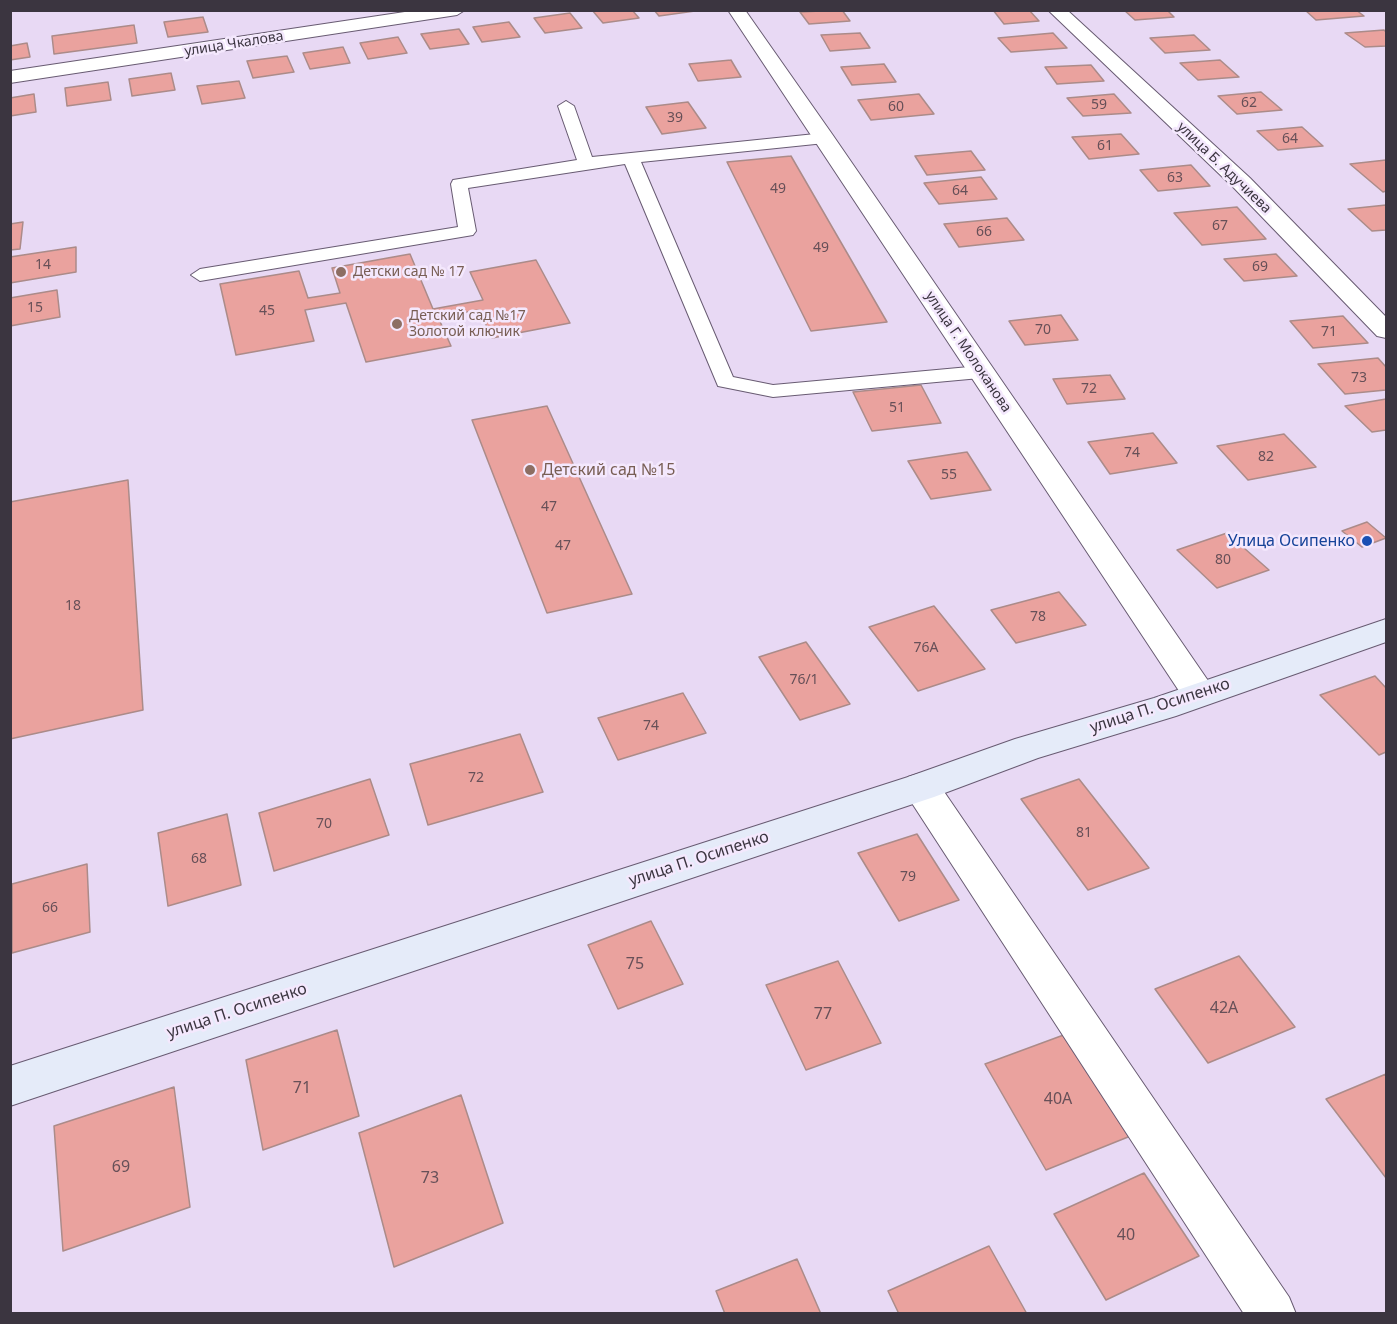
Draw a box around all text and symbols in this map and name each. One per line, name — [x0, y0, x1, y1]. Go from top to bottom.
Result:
street label: улица Чкалова — [183, 28, 285, 60]
house number: 62 — [1241, 95, 1257, 111]
house number: 59 — [1091, 97, 1107, 113]
house number: 60 — [888, 99, 904, 115]
house number: 39 — [667, 110, 683, 126]
street label: улица Б. Адучиева — [1173, 119, 1275, 217]
house number: 64 — [1282, 131, 1298, 147]
house number: 61 — [1097, 138, 1113, 154]
house number: 63 — [1167, 170, 1183, 186]
house number: 49 — [770, 181, 786, 197]
house number: 64 — [952, 183, 968, 199]
house number: 67 — [1212, 218, 1228, 234]
house number: 66 — [976, 224, 992, 240]
house number: 49 — [813, 240, 829, 256]
house number: 14 — [35, 257, 51, 273]
house number: 69 — [1252, 259, 1268, 275]
place label: Детски сад № 17 — [353, 264, 465, 280]
marker: Детски сад № 17 — [334, 265, 348, 279]
street label: улица Г. Молоканова — [921, 288, 1015, 416]
house number: 15 — [27, 300, 43, 316]
house number: 45 — [259, 303, 275, 319]
place label: Детский сад №17 Золотой ключик — [409, 308, 526, 340]
marker: Детский сад №17 Золотой ключик — [390, 317, 404, 331]
house number: 70 — [1035, 322, 1051, 338]
house number: 71 — [1321, 324, 1337, 340]
house number: 73 — [1351, 370, 1367, 386]
house number: 72 — [1081, 381, 1097, 397]
house number: 51 — [889, 400, 905, 416]
house number: 74 — [1124, 445, 1140, 461]
house number: 82 — [1258, 449, 1274, 465]
place label: Детский сад №15 — [542, 460, 675, 480]
marker: Детский сад №15 — [523, 463, 537, 477]
house number: 55 — [941, 467, 957, 483]
house number: 47 — [541, 499, 557, 515]
place label: Улица Осипенко — [1228, 531, 1355, 551]
marker: Улица Осипенко — [1360, 534, 1374, 548]
house number: 47 — [555, 538, 571, 554]
house number: 80 — [1215, 552, 1231, 568]
house number: 18 — [65, 598, 81, 614]
house number: 78 — [1030, 609, 1046, 625]
house number: 76А — [914, 640, 938, 656]
house number: 76/1 — [789, 672, 819, 688]
street label: улица П. Осипенко — [1088, 674, 1232, 738]
house number: 74 — [643, 718, 659, 734]
house number: 72 — [468, 770, 484, 786]
house number: 70 — [316, 816, 332, 832]
house number: 81 — [1076, 825, 1092, 841]
street label: улица П. Осипенко — [627, 827, 771, 891]
house number: 68 — [191, 851, 207, 867]
house number: 79 — [900, 869, 916, 885]
house number: 66 — [42, 900, 58, 916]
house number: 75 — [626, 954, 644, 974]
street label: улица П. Осипенко — [165, 979, 309, 1043]
house number: 42А — [1210, 998, 1238, 1018]
house number: 77 — [814, 1004, 832, 1024]
house number: 71 — [293, 1078, 311, 1098]
house number: 40А — [1044, 1089, 1072, 1109]
house number: 69 — [112, 1157, 130, 1177]
house number: 73 — [421, 1168, 439, 1188]
house number: 40 — [1117, 1225, 1135, 1245]

